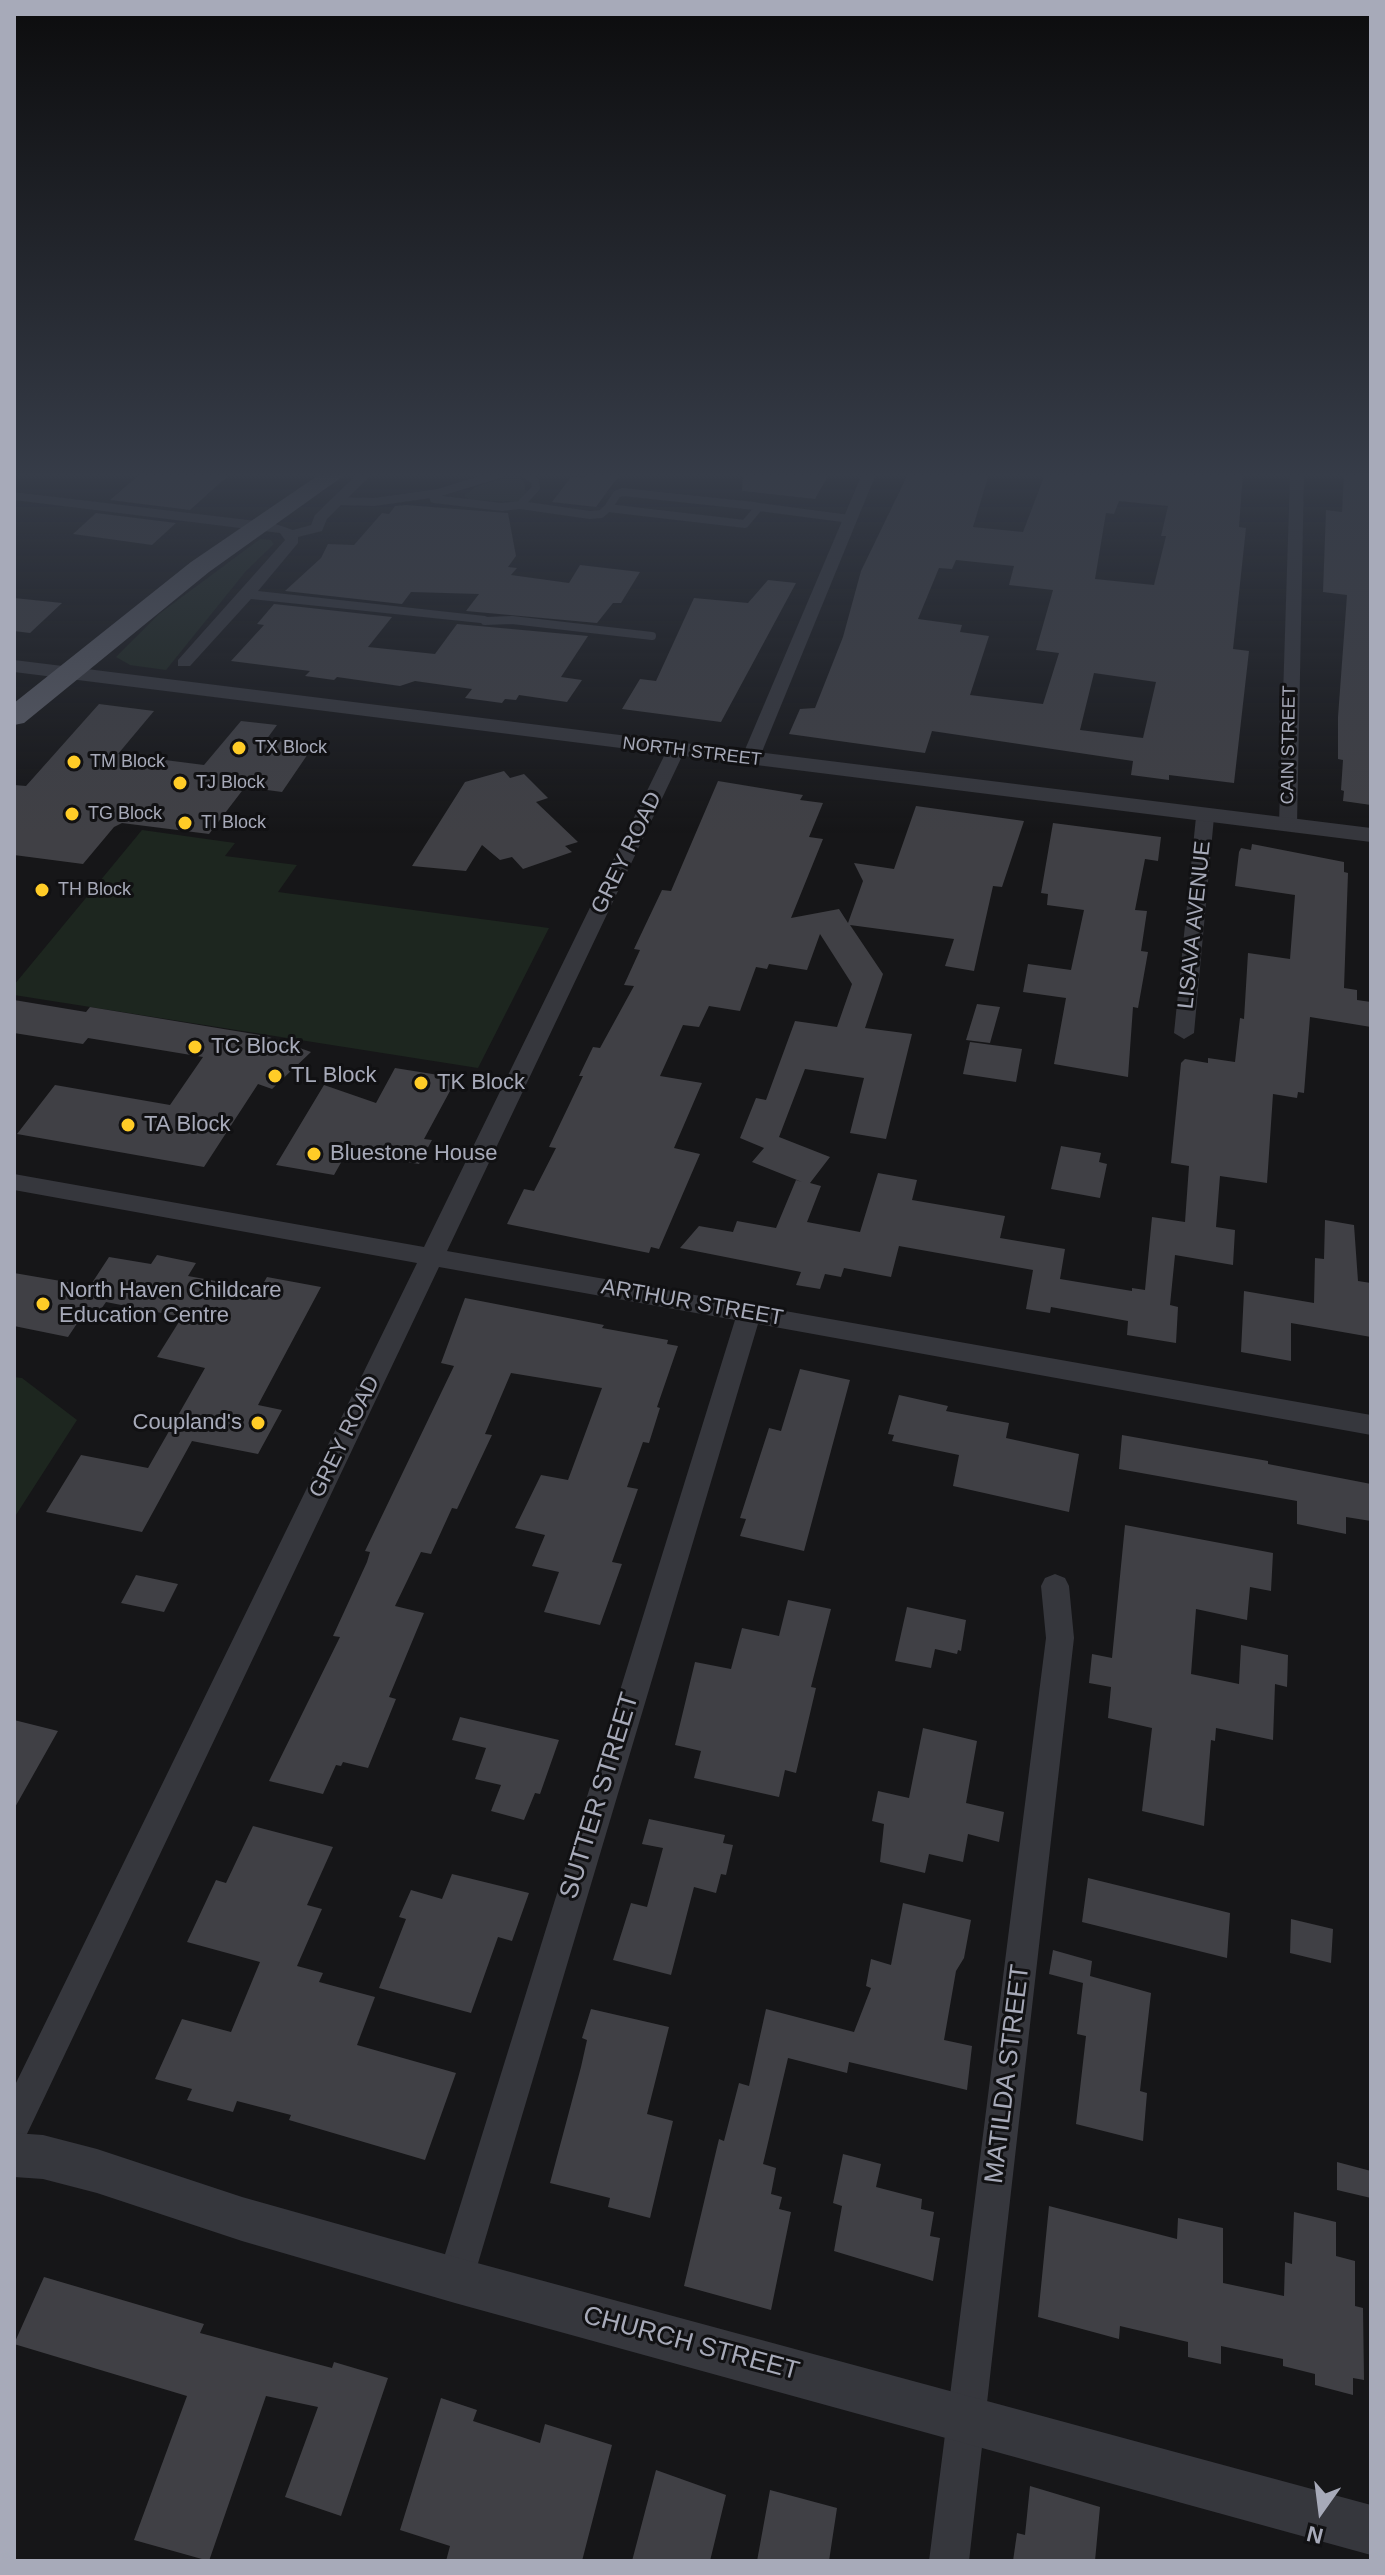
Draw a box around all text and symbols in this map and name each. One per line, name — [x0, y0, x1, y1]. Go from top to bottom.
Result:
street label: CAIN STREET — [1277, 685, 1301, 805]
street label: NORTH STREET — [621, 733, 763, 771]
place label: TX Block — [255, 737, 327, 759]
marker: TX Block — [230, 739, 248, 757]
place label: TM Block — [90, 751, 165, 773]
marker: TM Block — [65, 753, 83, 771]
place label: TJ Block — [196, 772, 265, 794]
marker: TJ Block — [171, 774, 189, 792]
street label: GREY ROAD — [586, 788, 668, 918]
place label: TG Block — [88, 803, 162, 825]
marker: TG Block — [63, 805, 81, 823]
place label: TI Block — [201, 812, 266, 834]
marker: TI Block — [176, 814, 194, 832]
street label: LISAVA AVENUE — [1173, 840, 1217, 1010]
place label: TH Block — [58, 879, 131, 901]
marker: TH Block — [33, 881, 51, 899]
place label: TC Block — [211, 1034, 300, 1060]
marker: TC Block — [186, 1038, 204, 1056]
place label: TL Block — [291, 1063, 377, 1089]
marker: TL Block — [266, 1067, 284, 1085]
place label: TK Block — [437, 1070, 525, 1096]
marker: TK Block — [412, 1074, 430, 1092]
place label: TA Block — [144, 1112, 230, 1138]
marker: TA Block — [119, 1116, 137, 1134]
place label: Bluestone House — [330, 1141, 498, 1167]
marker: Bluestone House — [305, 1145, 323, 1163]
street label: ARTHUR STREET — [599, 1274, 785, 1332]
place label: North Haven Childcare Education Centre — [59, 1278, 282, 1330]
marker: North Haven Childcare Education Centre — [34, 1295, 52, 1313]
street label: GREY ROAD — [304, 1372, 386, 1502]
place label: Coupland's — [133, 1410, 242, 1436]
marker: Coupland's — [249, 1414, 267, 1432]
street label: SUTTER STREET — [554, 1689, 646, 1903]
street label: MATILDA STREET — [979, 1963, 1037, 2185]
street label: CHURCH STREET — [580, 2300, 802, 2388]
north arrow — [1281, 2471, 1361, 2551]
text: N — [1304, 2521, 1326, 2549]

